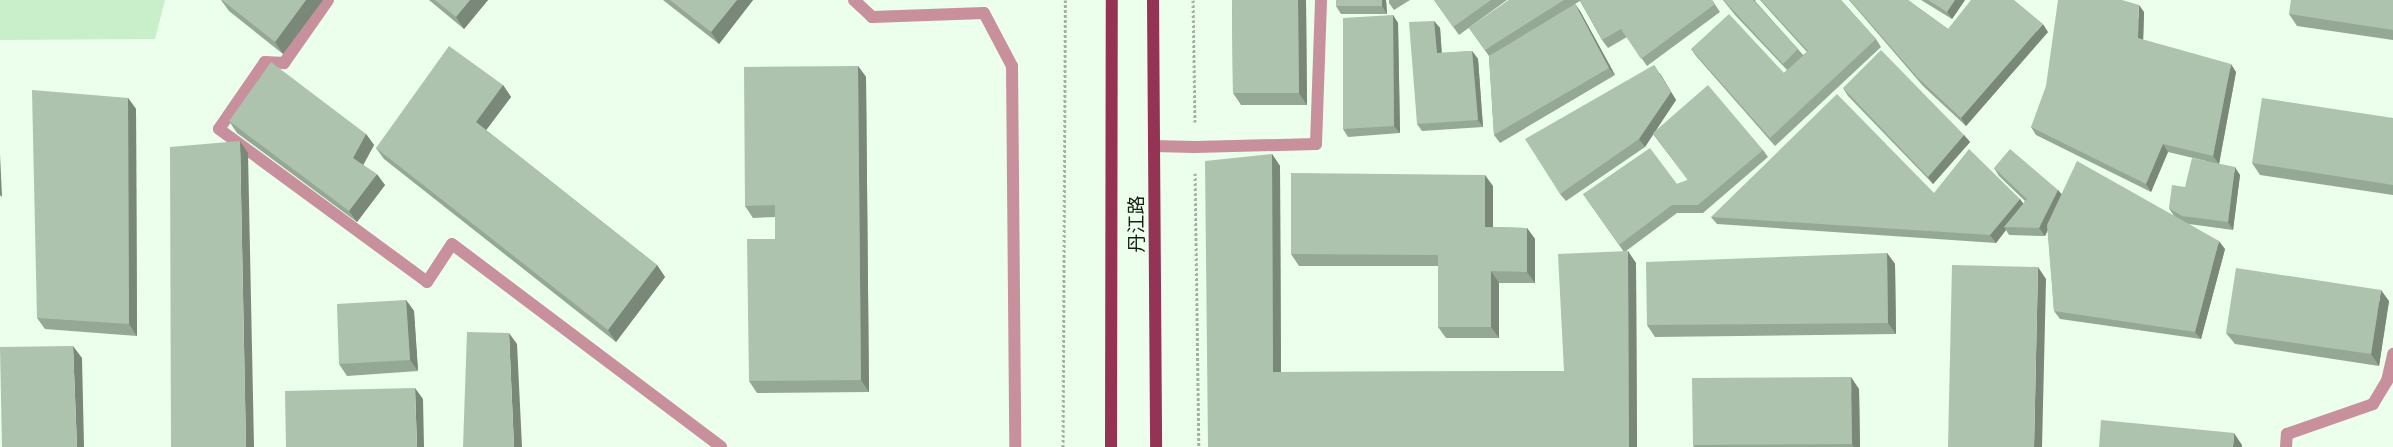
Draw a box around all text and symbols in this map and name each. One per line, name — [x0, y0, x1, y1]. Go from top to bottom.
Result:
street label: 丹江路 — [1125, 196, 1147, 252]

